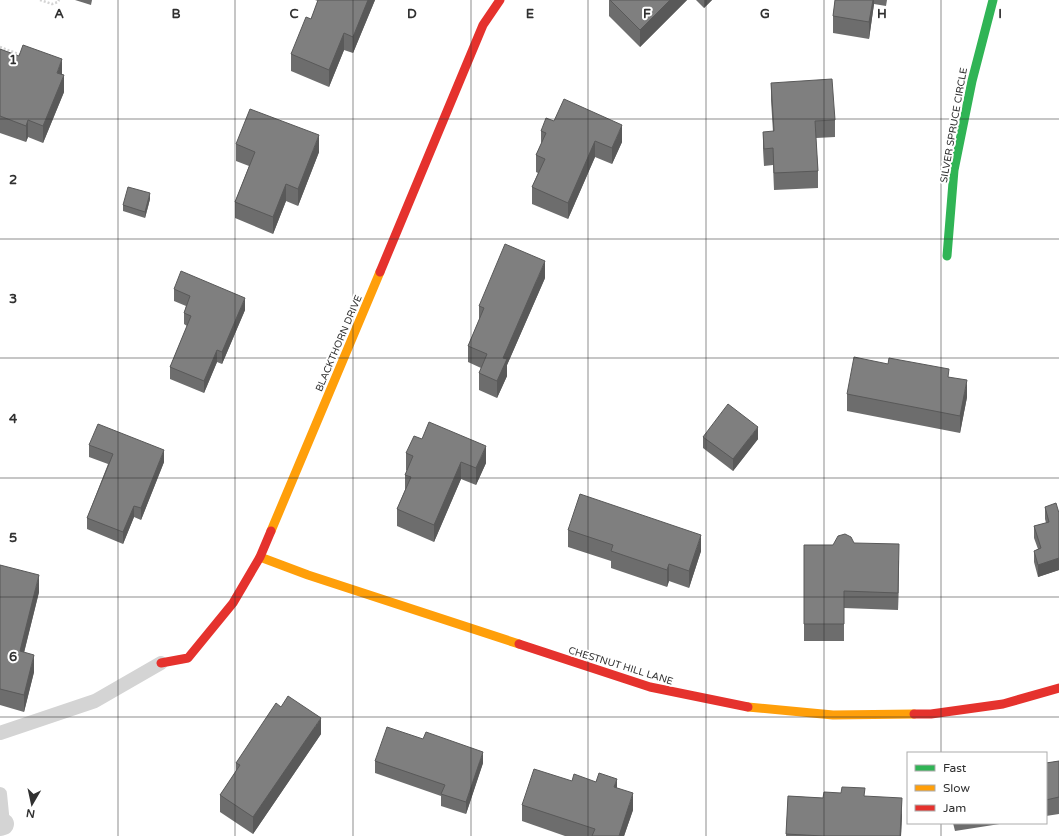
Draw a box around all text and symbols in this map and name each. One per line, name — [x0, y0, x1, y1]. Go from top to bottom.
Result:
text: A — [54, 6, 64, 22]
text: B — [171, 6, 181, 22]
text: C — [289, 6, 299, 22]
text: D — [407, 6, 417, 22]
text: E — [526, 6, 534, 22]
text: F — [643, 6, 651, 22]
text: G — [760, 6, 770, 22]
text: H — [877, 6, 887, 22]
text: I — [998, 6, 1002, 22]
text: 1 — [9, 52, 17, 68]
street label: SILVER SPRUCE CIRCLE — [938, 67, 970, 184]
text: 2 — [9, 172, 17, 188]
text: 3 — [9, 291, 17, 307]
street label: BLACKTHORN DRIVE — [313, 293, 365, 394]
text: 4 — [9, 411, 18, 427]
text: 5 — [9, 530, 17, 546]
street label: CHESTNUT HILL LANE — [567, 644, 675, 688]
text: 6 — [9, 649, 17, 665]
legend — [907, 752, 1047, 824]
text: Fast — [943, 761, 967, 775]
text: Slow — [943, 781, 970, 795]
north arrow — [12, 784, 52, 824]
text: Jam — [943, 801, 966, 815]
text: N — [25, 806, 36, 820]

